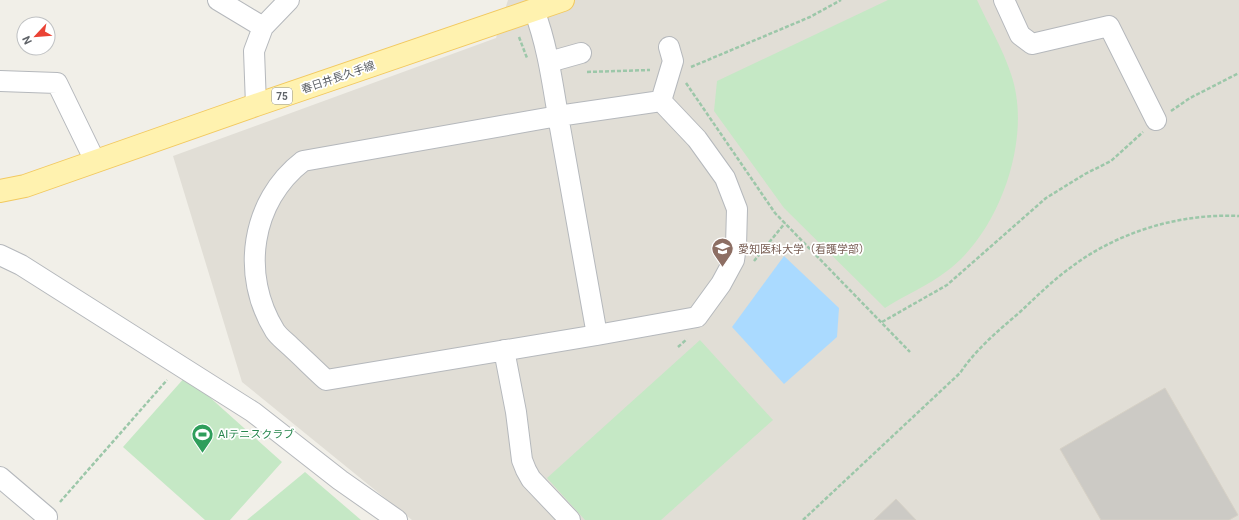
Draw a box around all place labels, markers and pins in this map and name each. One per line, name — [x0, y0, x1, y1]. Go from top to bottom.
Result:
school or university icon: 愛知医科大学（看護学部） — [710, 236, 736, 269]
place label: 愛知医科大学（看護学部） — [738, 243, 870, 256]
sports icon: AIテニスクラブ — [189, 421, 215, 454]
place label: AIテニスクラブ — [218, 428, 294, 441]

